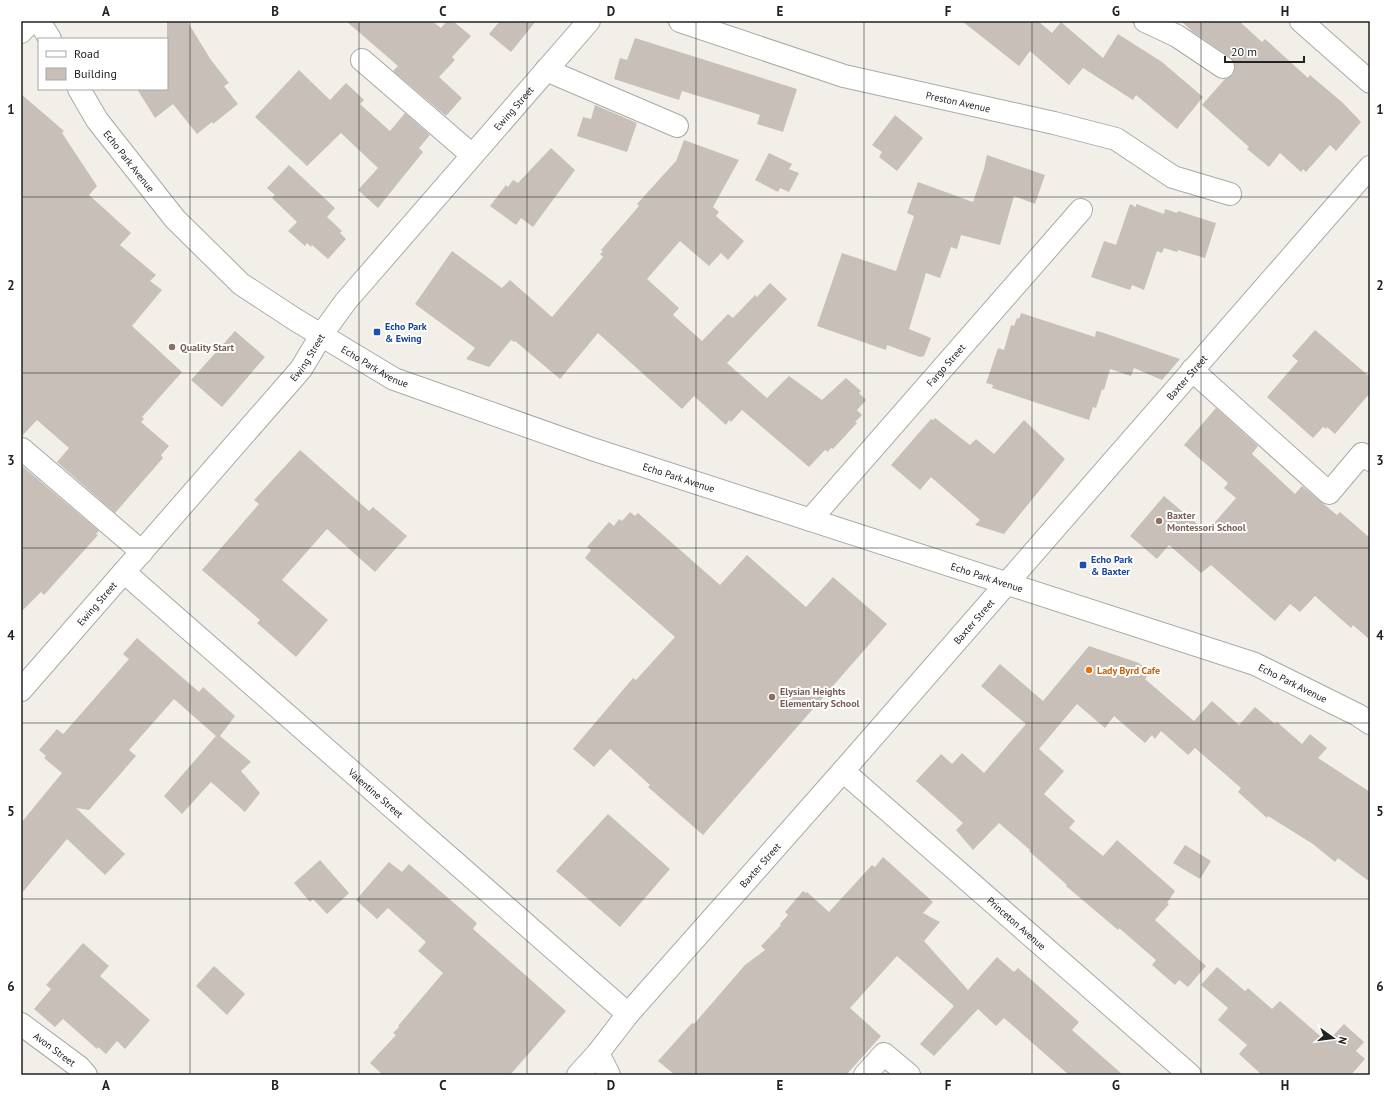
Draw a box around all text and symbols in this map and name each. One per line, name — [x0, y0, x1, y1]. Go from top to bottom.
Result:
text: A — [102, 3, 110, 20]
text: B — [271, 3, 279, 20]
text: C — [439, 3, 447, 20]
text: D — [607, 3, 615, 20]
text: E — [777, 3, 784, 20]
text: F — [945, 3, 952, 20]
text: G — [1112, 3, 1120, 20]
text: H — [1281, 3, 1289, 20]
legend — [38, 38, 168, 90]
scale bar — [1225, 38, 1304, 64]
text: 20 m — [1231, 44, 1257, 59]
text: Road — [74, 46, 99, 61]
text: Building — [74, 66, 117, 81]
street label: Ewing Street — [491, 83, 537, 133]
street label: Preston Avenue — [925, 88, 992, 115]
text: 1 — [7, 101, 15, 118]
text: 1 — [1376, 101, 1384, 118]
street label: Echo Park Avenue — [101, 127, 158, 195]
text: 2 — [7, 277, 15, 294]
text: 2 — [1376, 277, 1384, 294]
place label: Echo Park & Ewing — [385, 320, 427, 345]
marker: Echo Park & Ewing — [372, 327, 382, 337]
street label: Ewing Street — [287, 331, 328, 384]
street label: Fargo Street — [923, 340, 968, 389]
place label: Quality Start — [180, 341, 234, 354]
marker: Quality Start — [167, 342, 177, 352]
street label: Echo Park Avenue — [339, 342, 410, 390]
street label: Baxter Street — [1163, 351, 1210, 403]
text: 3 — [7, 452, 15, 469]
text: 3 — [1376, 452, 1384, 469]
street label: Echo Park Avenue — [641, 459, 717, 495]
place label: Baxter Montessori School — [1167, 509, 1246, 534]
marker: Baxter Montessori School — [1154, 516, 1164, 526]
place label: Echo Park & Baxter — [1091, 553, 1133, 578]
street label: Echo Park Avenue — [949, 559, 1025, 595]
marker: Echo Park & Baxter — [1078, 560, 1088, 570]
street label: Ewing Street — [74, 578, 120, 628]
street label: Baxter Street — [950, 596, 997, 647]
text: 4 — [7, 627, 15, 644]
text: 4 — [1376, 627, 1384, 644]
street label: Echo Park Avenue — [1256, 660, 1330, 705]
place label: Lady Byrd Cafe — [1097, 664, 1160, 677]
marker: Lady Byrd Cafe — [1084, 665, 1094, 675]
place label: Elysian Heights Elementary School — [780, 685, 860, 710]
marker: Elysian Heights Elementary School — [767, 692, 777, 702]
street label: Valentine Street — [345, 765, 406, 821]
text: 5 — [7, 803, 15, 820]
text: 5 — [1376, 803, 1384, 820]
street label: Baxter Street — [736, 839, 784, 890]
street label: Princeton Avenue — [985, 894, 1049, 952]
text: 6 — [7, 978, 15, 995]
text: 6 — [1376, 978, 1384, 995]
north arrow — [1313, 1018, 1353, 1058]
street label: Avon Street — [31, 1029, 79, 1069]
text: N — [1335, 1035, 1350, 1046]
text: A — [102, 1077, 110, 1094]
text: B — [271, 1077, 279, 1094]
text: C — [439, 1077, 447, 1094]
text: D — [607, 1077, 615, 1094]
text: E — [777, 1077, 784, 1094]
text: F — [945, 1077, 952, 1094]
text: G — [1112, 1077, 1120, 1094]
text: H — [1281, 1077, 1289, 1094]

